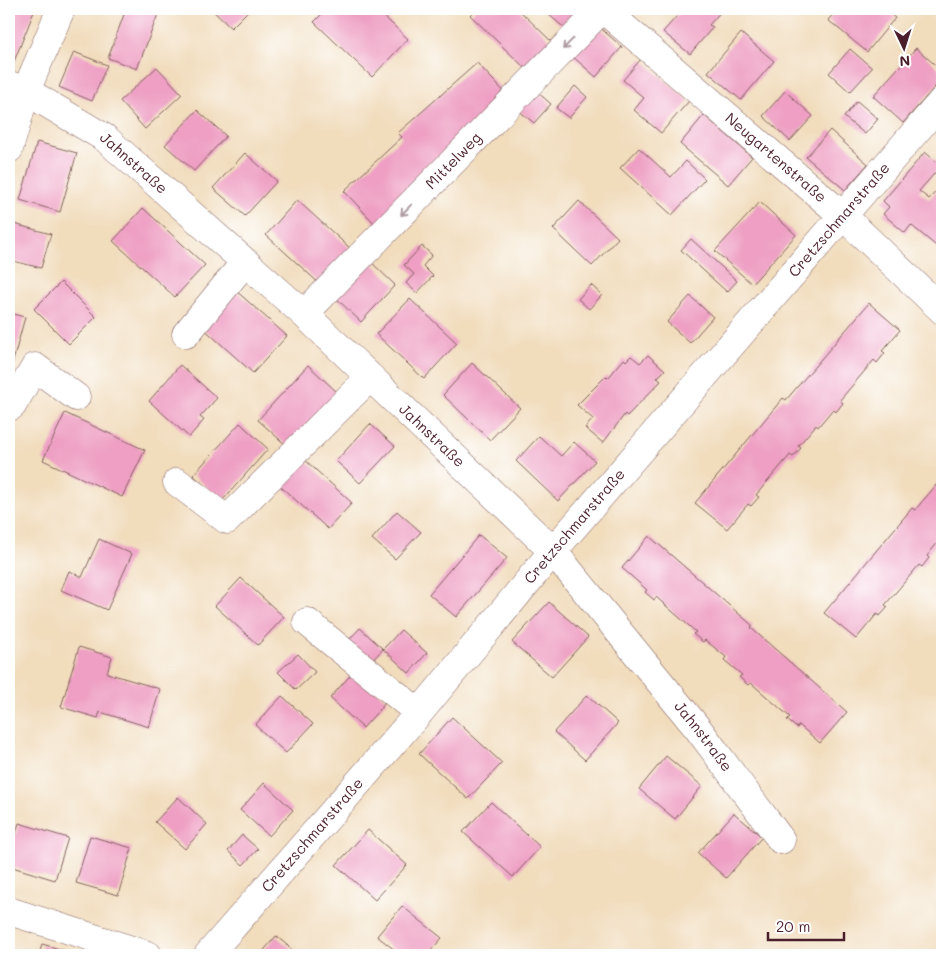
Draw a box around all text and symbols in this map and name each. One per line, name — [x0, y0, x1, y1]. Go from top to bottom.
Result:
north arrow — [878, 22, 928, 72]
one-way arrow — [562, 37, 574, 50]
text: N — [899, 52, 911, 71]
street label: Neugartenstraße — [721, 108, 831, 206]
street label: Jahnstraße — [96, 127, 172, 198]
street label: Mittelweg — [420, 127, 486, 193]
street label: Cretzschmarstraße — [783, 158, 894, 281]
one-way arrow — [400, 204, 412, 216]
street label: Jahnstraße — [395, 399, 470, 471]
street label: Cretzschmarstraße — [519, 464, 629, 588]
street label: Jahnstraße — [670, 696, 737, 775]
street label: Cretzschmarstraße — [256, 773, 367, 896]
scale bar — [768, 909, 845, 941]
text: 20 m — [776, 916, 810, 936]

